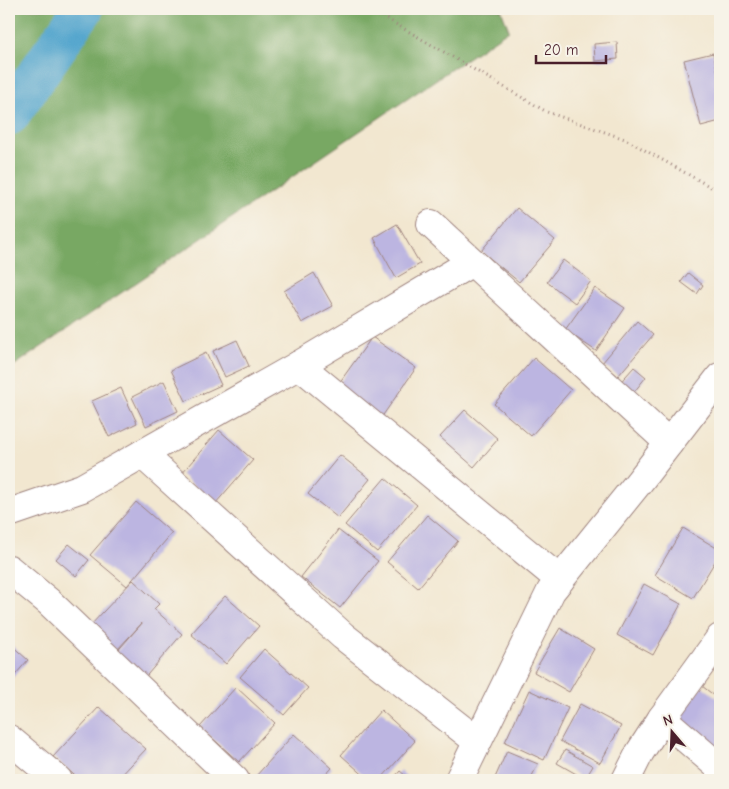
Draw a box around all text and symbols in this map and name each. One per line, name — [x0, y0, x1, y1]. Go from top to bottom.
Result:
scale bar — [536, 32, 606, 64]
text: 20 m — [544, 41, 578, 59]
north arrow — [646, 706, 696, 756]
text: N — [661, 711, 675, 730]

